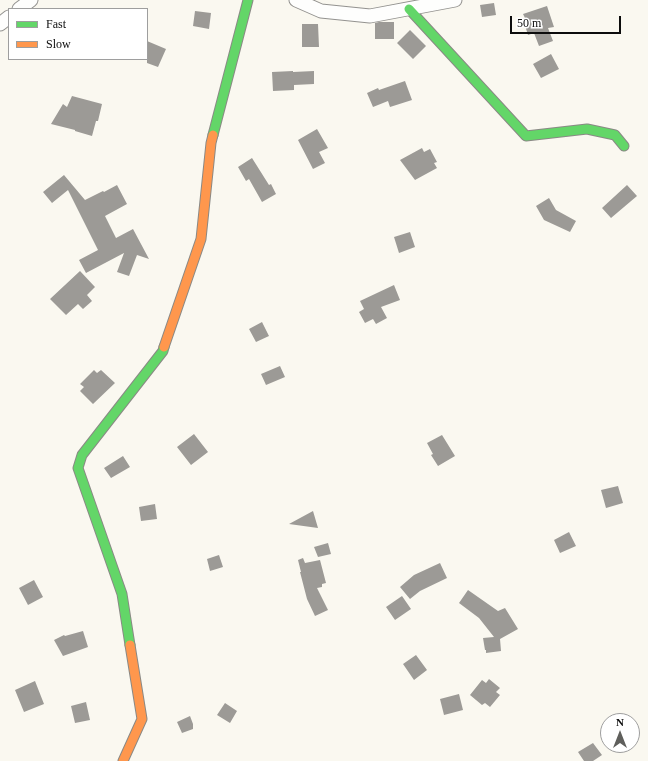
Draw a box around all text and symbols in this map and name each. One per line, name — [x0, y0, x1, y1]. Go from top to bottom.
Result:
legend — [8, 8, 148, 60]
scale bar — [512, 8, 623, 34]
text: 50 m — [517, 16, 541, 30]
text: Fast — [46, 17, 66, 31]
text: Slow — [46, 37, 71, 51]
north arrow — [600, 713, 640, 753]
text: N — [616, 716, 624, 728]

